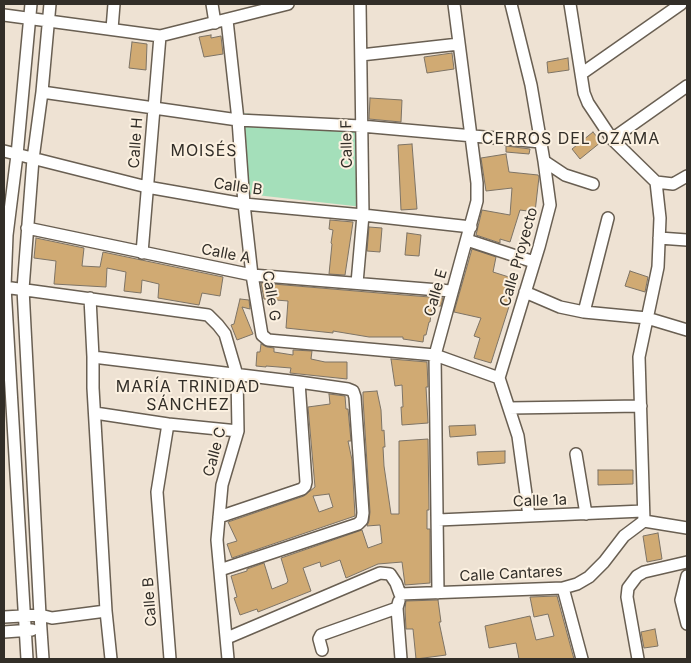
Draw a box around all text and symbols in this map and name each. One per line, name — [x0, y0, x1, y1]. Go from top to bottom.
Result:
street label: Calle H — [125, 117, 147, 169]
street label: Calle F — [338, 120, 356, 168]
district label: CERROS DEL OZAMA — [480, 129, 662, 149]
district label: MOISÉS — [170, 141, 238, 161]
street label: Calle B — [212, 175, 264, 199]
street label: Calle Proyecto — [496, 205, 542, 309]
street label: Calle A — [200, 240, 252, 268]
street label: Calle E — [421, 267, 451, 319]
street label: Calle G — [258, 270, 284, 322]
district label: MARÍA TRINIDAD SÁNCHEZ — [114, 377, 262, 415]
street label: Calle C — [200, 425, 230, 479]
street label: Calle 1a — [513, 491, 567, 511]
street label: Calle Cantares — [459, 562, 563, 586]
street label: Calle B — [139, 577, 161, 627]

